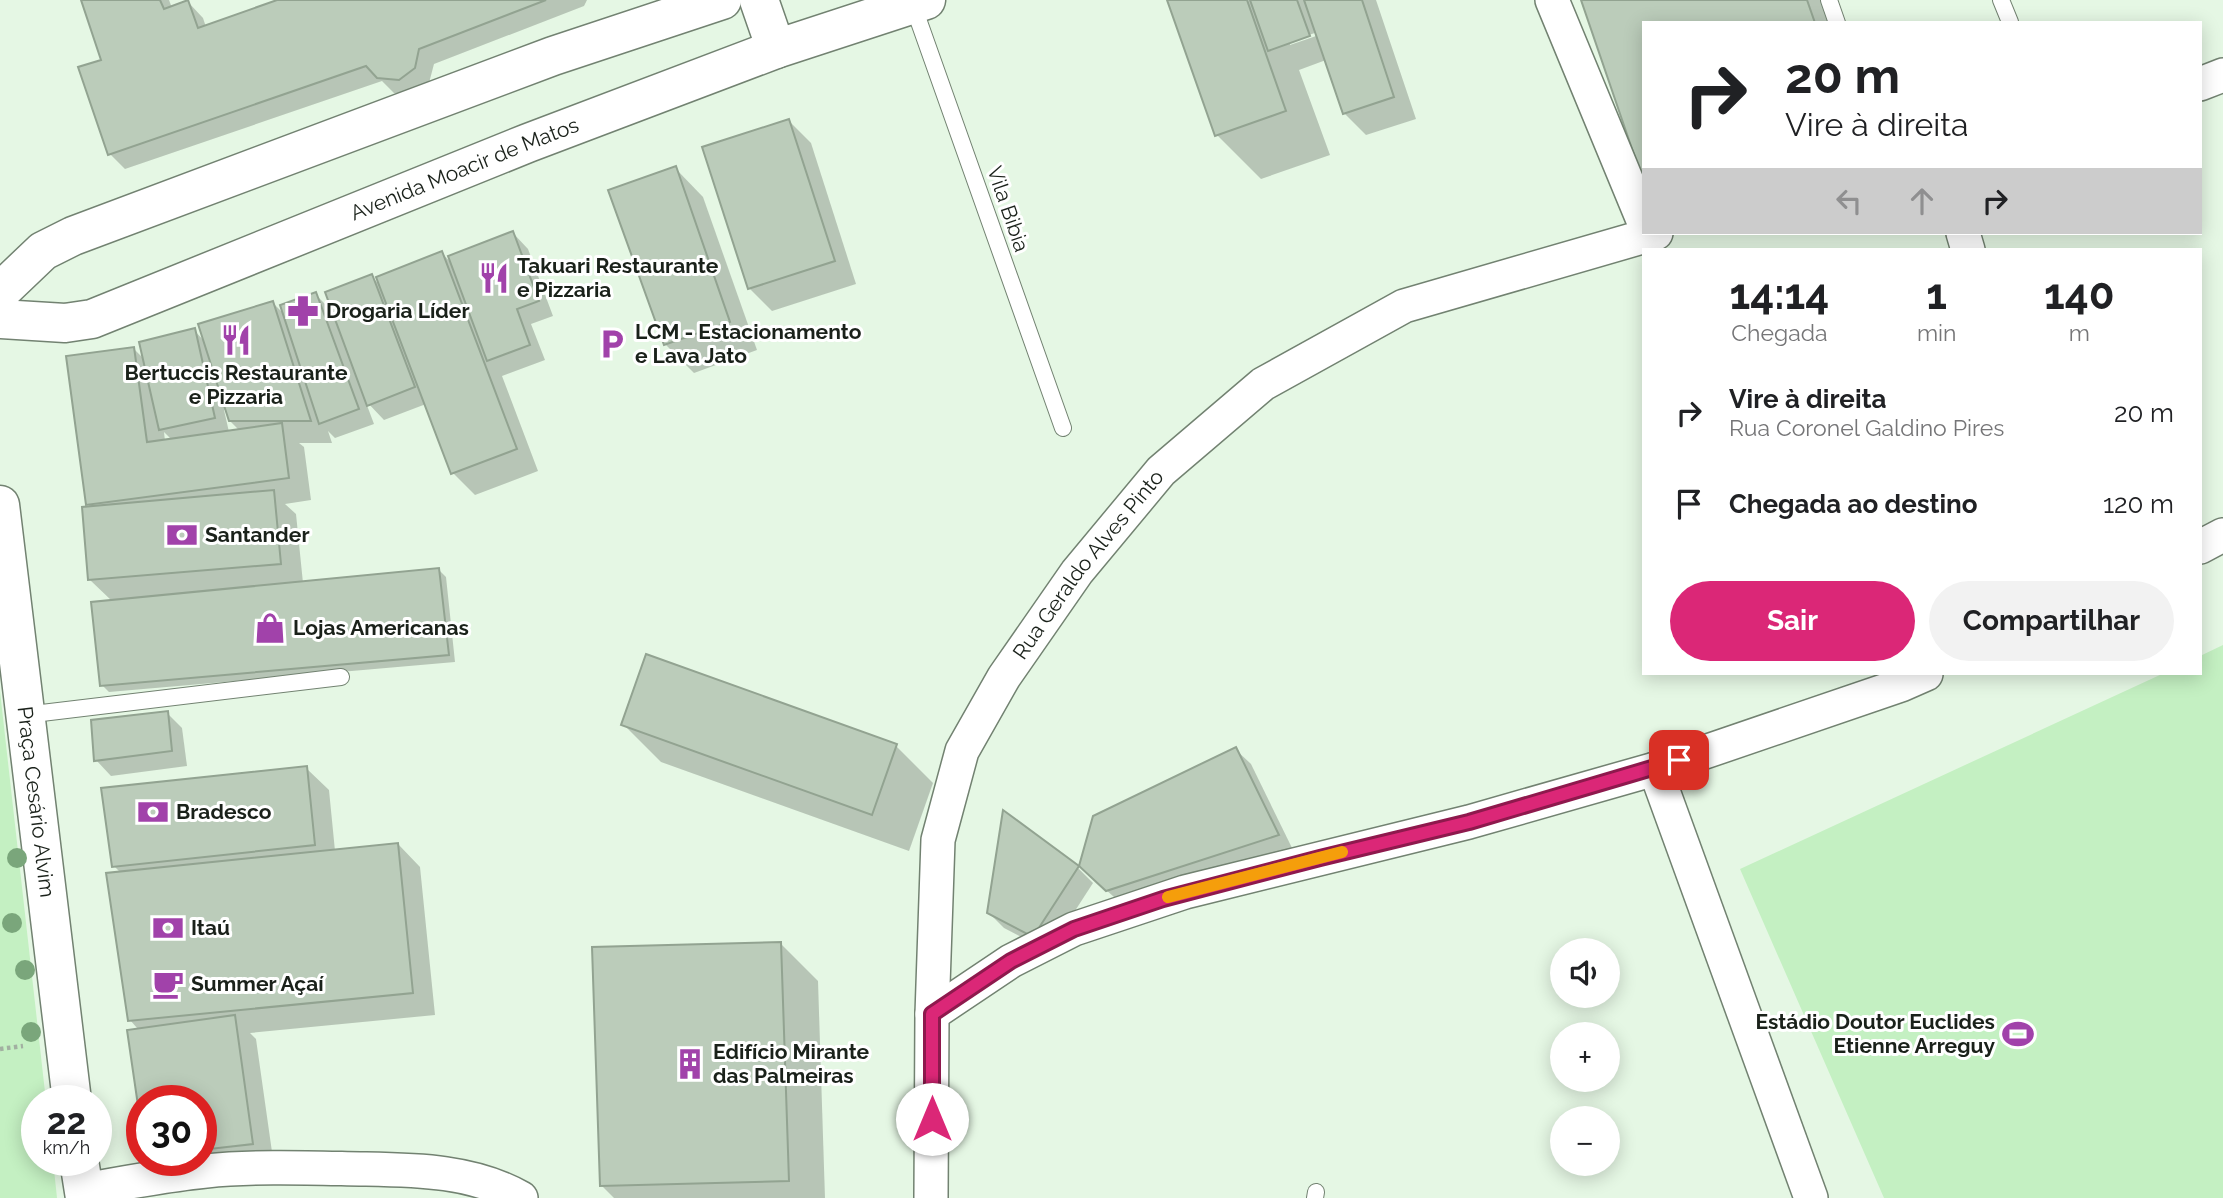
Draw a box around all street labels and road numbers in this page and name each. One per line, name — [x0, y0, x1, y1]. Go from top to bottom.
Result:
street label: Avenida Moacir de Matos — [346, 112, 582, 225]
street label: Vila Bibia — [982, 163, 1035, 255]
street label: Rua Geraldo Alves Pinto — [1007, 465, 1169, 664]
street label: Praça Cesário Alvim — [12, 705, 60, 899]

